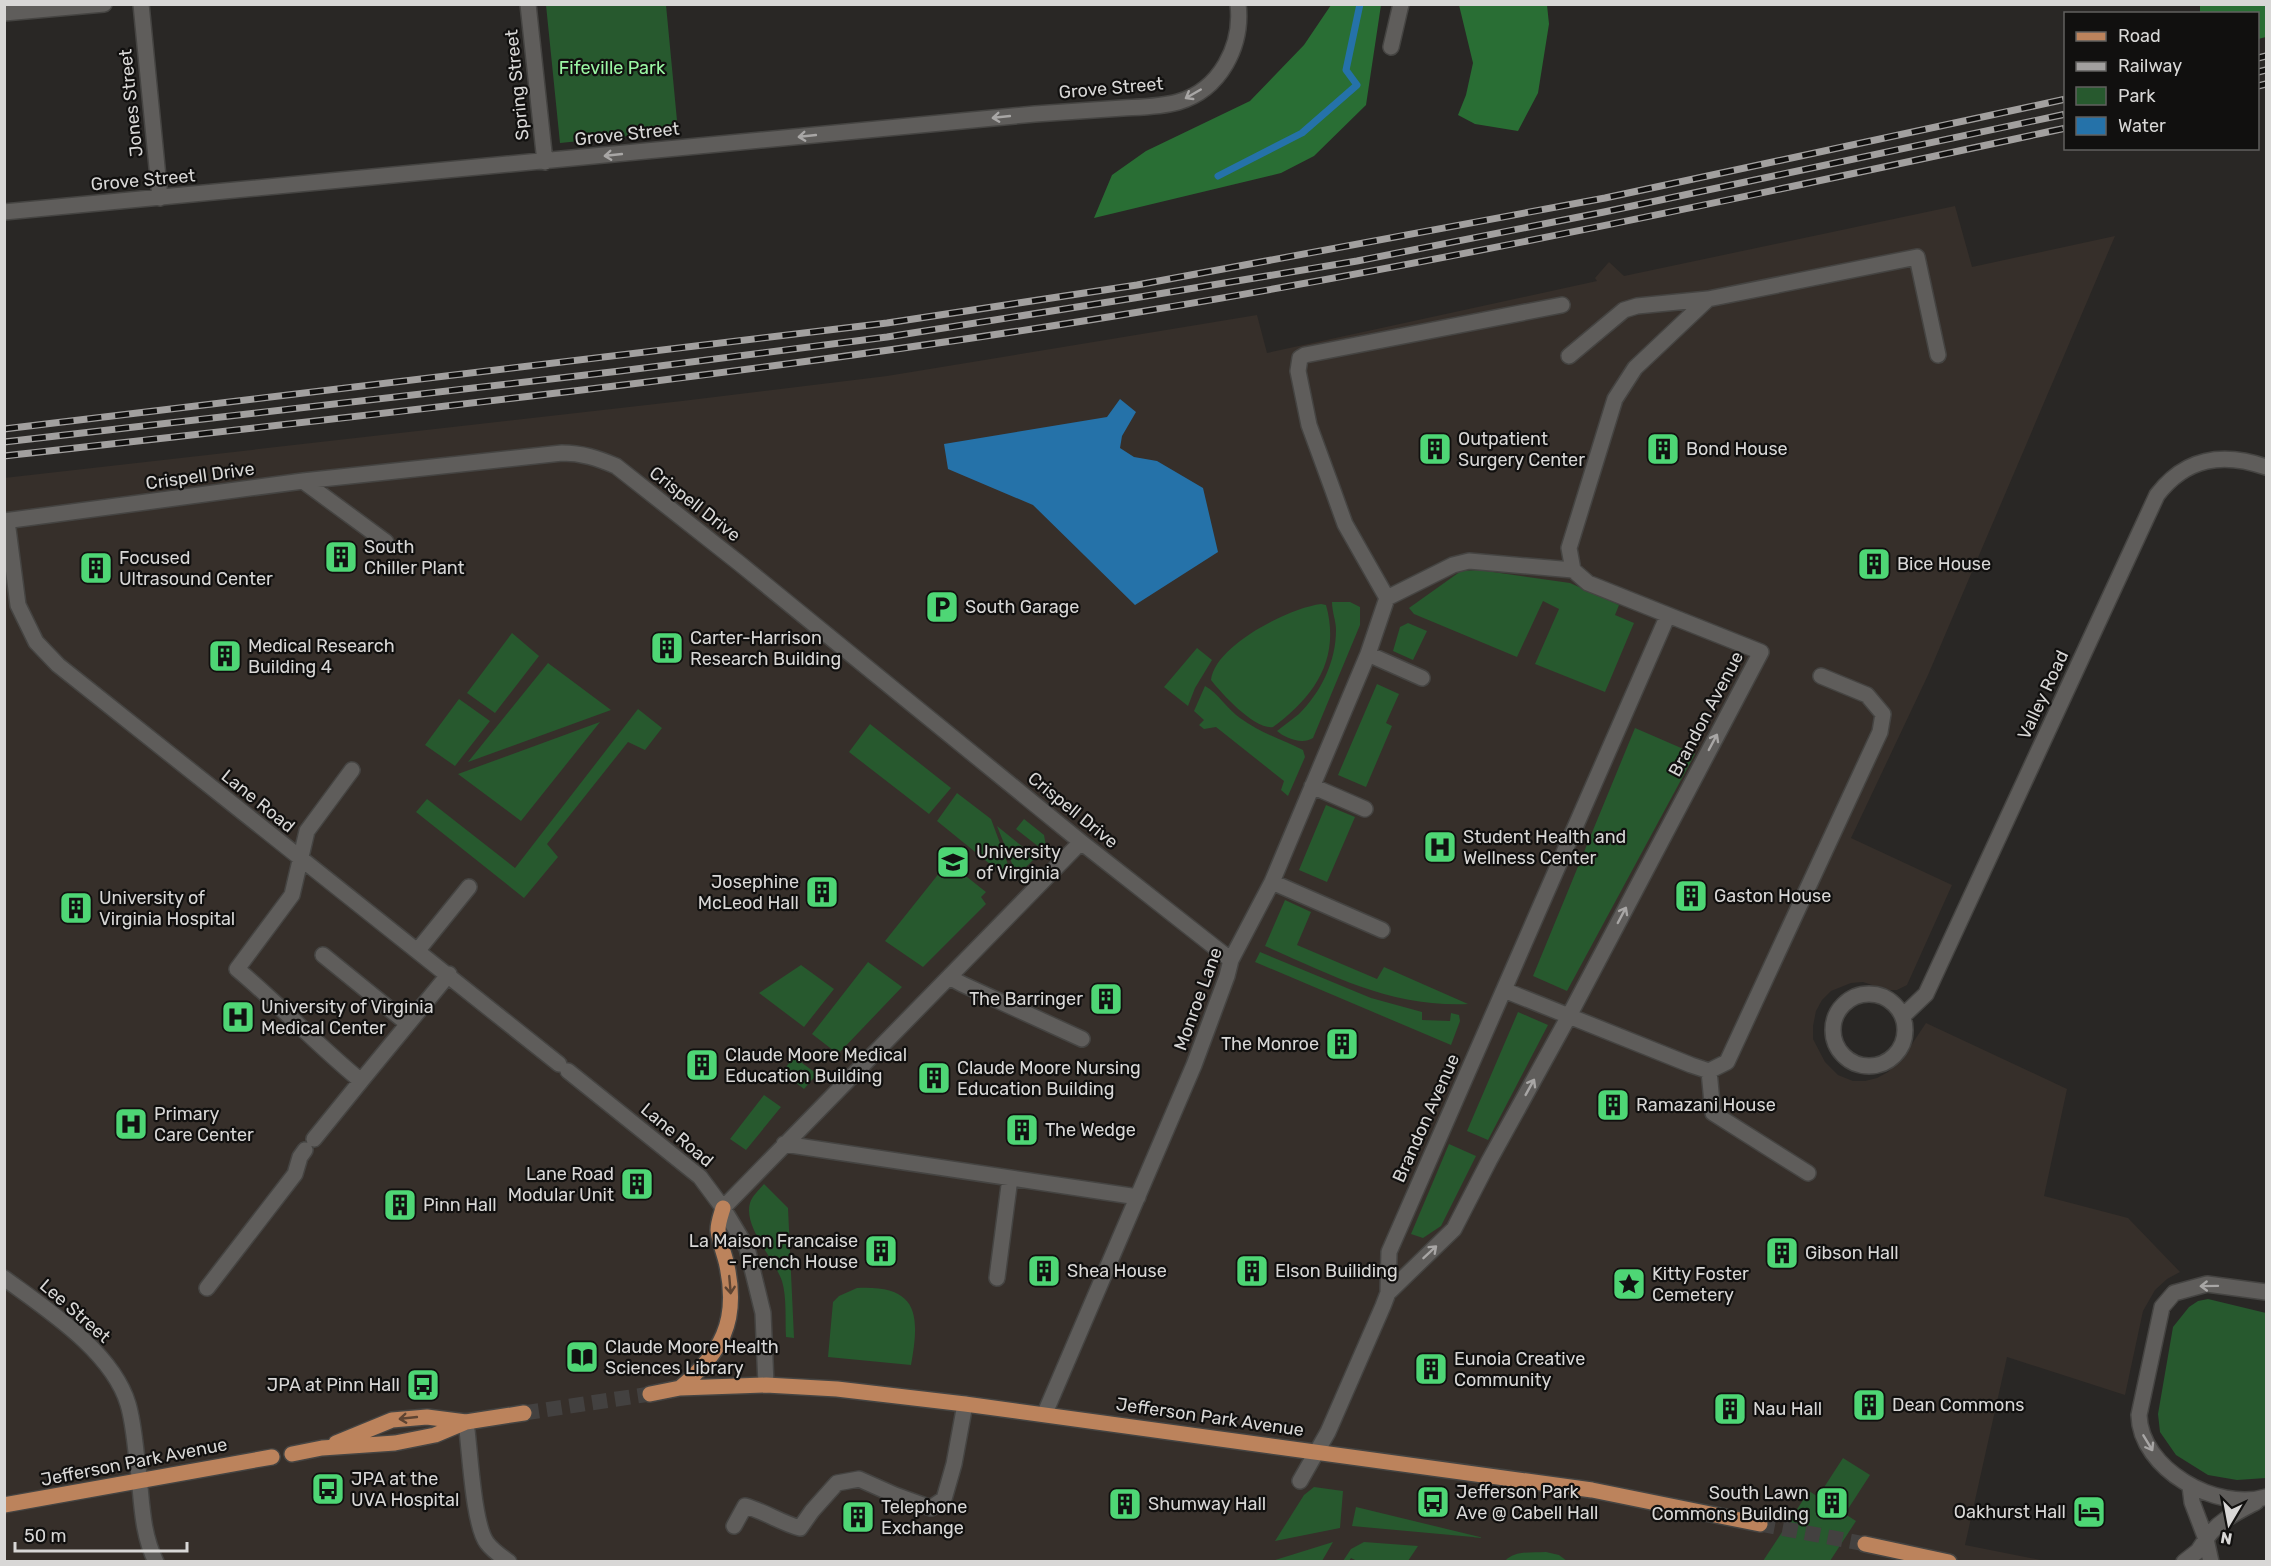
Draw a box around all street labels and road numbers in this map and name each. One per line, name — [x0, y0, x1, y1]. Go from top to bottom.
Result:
street label: Spring Street — [500, 29, 534, 141]
street label: Jones Street — [114, 48, 148, 158]
street label: Grove Street — [1058, 72, 1164, 104]
street label: Grove Street — [574, 118, 680, 150]
street label: Grove Street — [90, 164, 196, 196]
street label: Crispell Drive — [144, 457, 256, 495]
street label: Crispell Drive — [645, 462, 745, 546]
street label: Valley Road — [2013, 647, 2073, 743]
street label: Brandon Avenue — [1664, 648, 1748, 780]
street label: Lane Road — [217, 765, 299, 837]
street label: Crispell Drive — [1023, 767, 1123, 853]
street label: Monroe Lane — [1169, 944, 1227, 1054]
street label: Brandon Avenue — [1388, 1050, 1464, 1186]
street label: Lane Road — [636, 1098, 718, 1172]
street label: Lee Street — [35, 1274, 115, 1348]
street label: Jefferson Park Avenue — [1115, 1393, 1305, 1441]
street label: Jefferson Park Avenue — [39, 1433, 229, 1491]

